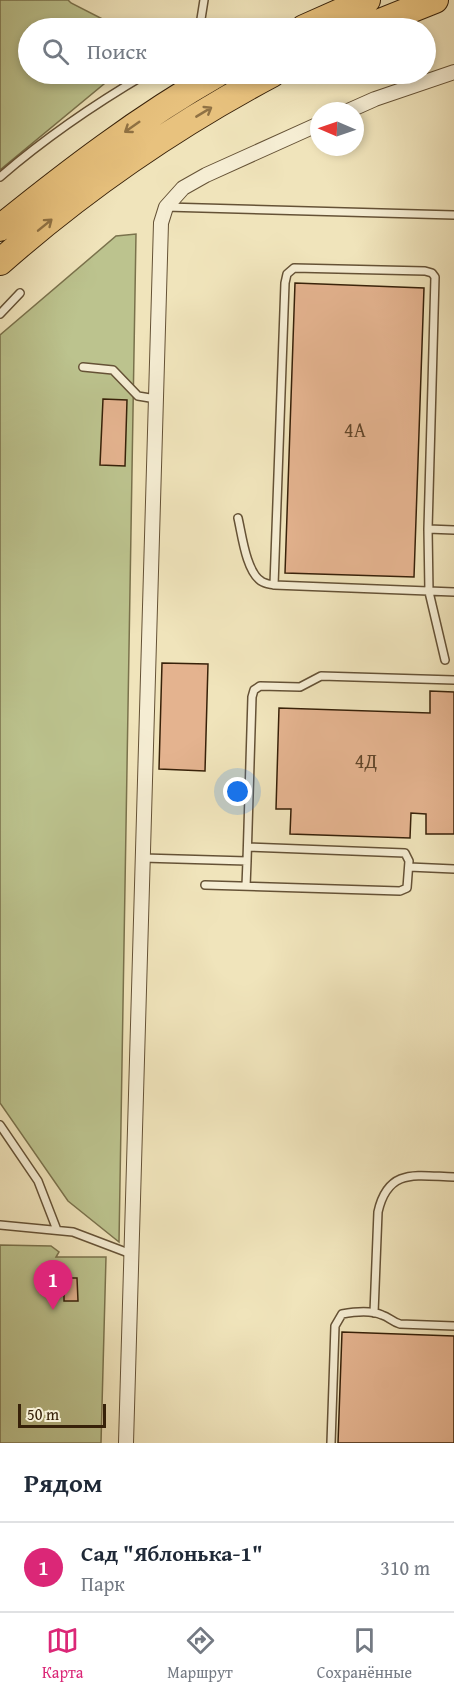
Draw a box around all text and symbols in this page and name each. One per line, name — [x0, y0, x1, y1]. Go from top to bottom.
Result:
search box — [18, 18, 436, 84]
icon: search — [39, 35, 72, 68]
text: Поиск — [87, 35, 147, 67]
north arrow — [310, 102, 364, 156]
one-way arrow — [195, 105, 212, 117]
one-way arrow — [125, 121, 141, 133]
one-way arrow — [37, 218, 53, 231]
house number: 4А — [344, 415, 366, 444]
house number: 4Д — [355, 746, 377, 775]
your location — [223, 777, 252, 806]
pin: 1 — [34, 1260, 72, 1310]
scale bar — [18, 1401, 106, 1428]
text: 50 m — [27, 1402, 59, 1426]
text: Рядом — [24, 1463, 102, 1502]
text: Сад "Яблонька-1" — [81, 1537, 263, 1569]
text: 1 — [38, 1553, 49, 1582]
text: 310 m — [380, 1553, 430, 1582]
text: Парк — [81, 1569, 125, 1598]
tab: Карта — [42, 1624, 83, 1684]
tab: Маршрут — [167, 1624, 233, 1684]
tab: Сохранённые — [317, 1624, 412, 1684]

